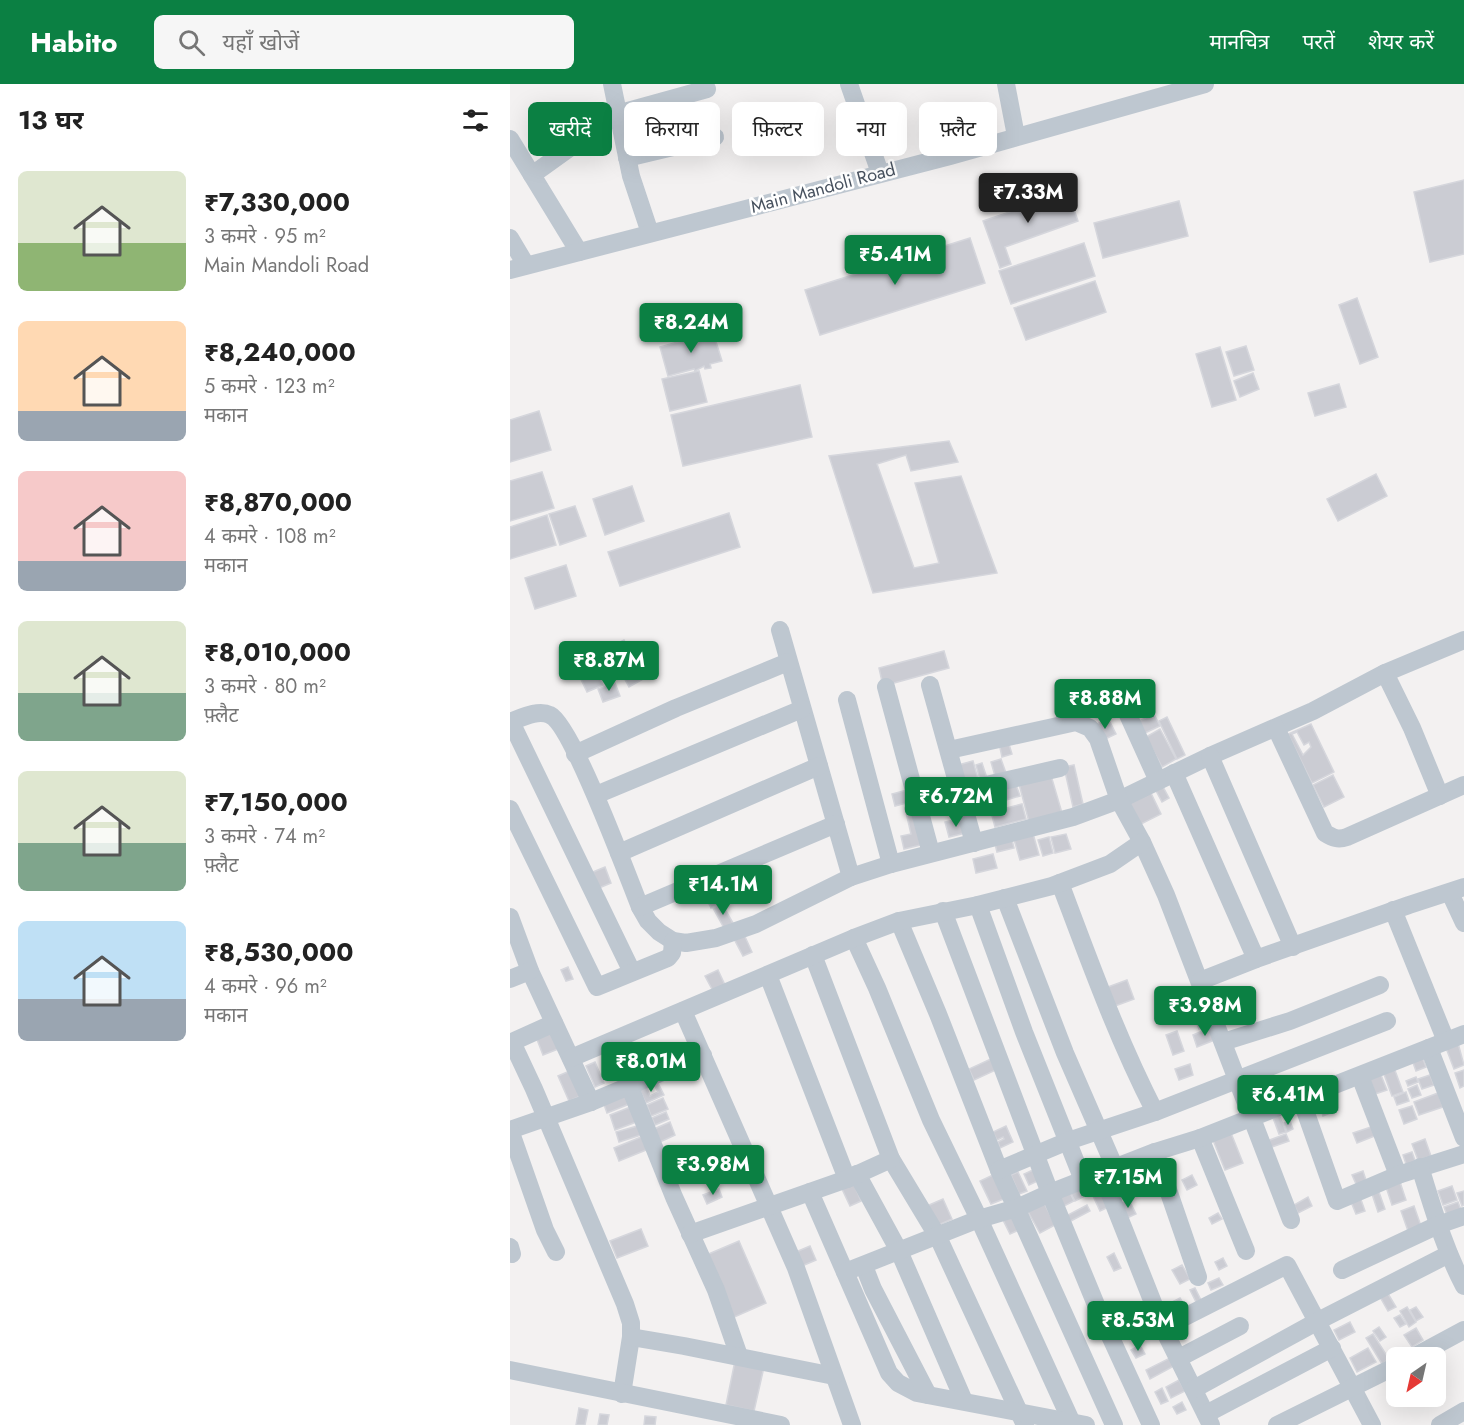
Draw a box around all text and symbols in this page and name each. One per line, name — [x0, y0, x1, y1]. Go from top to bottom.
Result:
search box — [154, 15, 574, 69]
text: Habito — [30, 22, 118, 63]
icon: search — [175, 26, 208, 59]
text: यहाँ खोजें — [223, 26, 299, 58]
text: मानचित्र — [1209, 27, 1269, 57]
text: परतें — [1302, 27, 1335, 57]
text: शेयर करें — [1368, 27, 1434, 57]
text: 13 घर — [18, 101, 84, 139]
chip: खरीदें — [528, 102, 612, 156]
chip: किराया — [624, 102, 720, 156]
chip: फ़िल्टर — [732, 102, 824, 156]
chip: नया — [836, 102, 907, 156]
chip: फ़्लैट — [919, 102, 997, 156]
icon: filters — [459, 104, 492, 137]
street label: Main Mandoli Road — [748, 156, 898, 220]
pin: ₹7.33M — [979, 173, 1077, 224]
text: ₹7.33M — [993, 178, 1063, 207]
text: ₹7,330,000 — [204, 183, 350, 221]
icon: home — [66, 195, 138, 267]
text: 3 कमरे · 95 m² — [204, 222, 326, 251]
pin: ₹5.41M — [846, 235, 944, 286]
text: ₹5.41M — [859, 240, 931, 269]
text: Main Mandoli Road — [204, 251, 369, 280]
pin: ₹8.24M — [642, 303, 740, 354]
text: ₹8.24M — [653, 308, 729, 337]
text: ₹8,240,000 — [204, 333, 356, 371]
icon: home — [66, 345, 138, 417]
text: 5 कमरे · 123 m² — [204, 372, 335, 401]
text: मकान — [204, 401, 248, 430]
text: ₹8,870,000 — [204, 483, 352, 521]
icon: home — [66, 495, 138, 567]
text: 4 कमरे · 108 m² — [204, 522, 336, 551]
text: मकान — [204, 551, 248, 580]
text: ₹8,010,000 — [204, 633, 351, 671]
pin: ₹8.87M — [560, 641, 658, 692]
icon: home — [66, 645, 138, 717]
text: ₹8.87M — [573, 646, 645, 675]
text: 3 कमरे · 80 m² — [204, 672, 326, 701]
pin: ₹8.88M — [1056, 679, 1154, 730]
text: ₹8.88M — [1068, 684, 1142, 713]
text: फ़्लैट — [204, 701, 239, 730]
pin: ₹6.72M — [907, 777, 1005, 828]
text: ₹6.72M — [919, 782, 993, 811]
text: ₹7,150,000 — [204, 783, 348, 821]
icon: home — [66, 795, 138, 867]
text: 3 कमरे · 74 m² — [204, 822, 325, 851]
text: फ़्लैट — [204, 851, 239, 880]
pin: ₹14.1M — [674, 865, 772, 916]
text: ₹14.1M — [688, 870, 758, 899]
text: ₹8,530,000 — [204, 933, 353, 971]
icon: home — [66, 945, 138, 1017]
text: 4 कमरे · 96 m² — [204, 972, 327, 1001]
pin: ₹3.98M — [1156, 986, 1254, 1037]
text: ₹3.98M — [1168, 991, 1242, 1020]
text: मकान — [204, 1001, 248, 1030]
pin: ₹8.01M — [602, 1042, 700, 1093]
text: ₹8.01M — [615, 1047, 687, 1076]
pin: ₹6.41M — [1239, 1075, 1337, 1126]
text: ₹6.41M — [1251, 1080, 1325, 1109]
pin: ₹3.98M — [664, 1145, 762, 1196]
text: ₹3.98M — [676, 1150, 750, 1179]
pin: ₹7.15M — [1079, 1158, 1177, 1209]
text: ₹7.15M — [1094, 1163, 1162, 1192]
pin: ₹8.53M — [1089, 1301, 1187, 1352]
text: ₹8.53M — [1101, 1306, 1175, 1335]
north arrow — [1386, 1347, 1446, 1407]
map controls — [1386, 1347, 1446, 1407]

